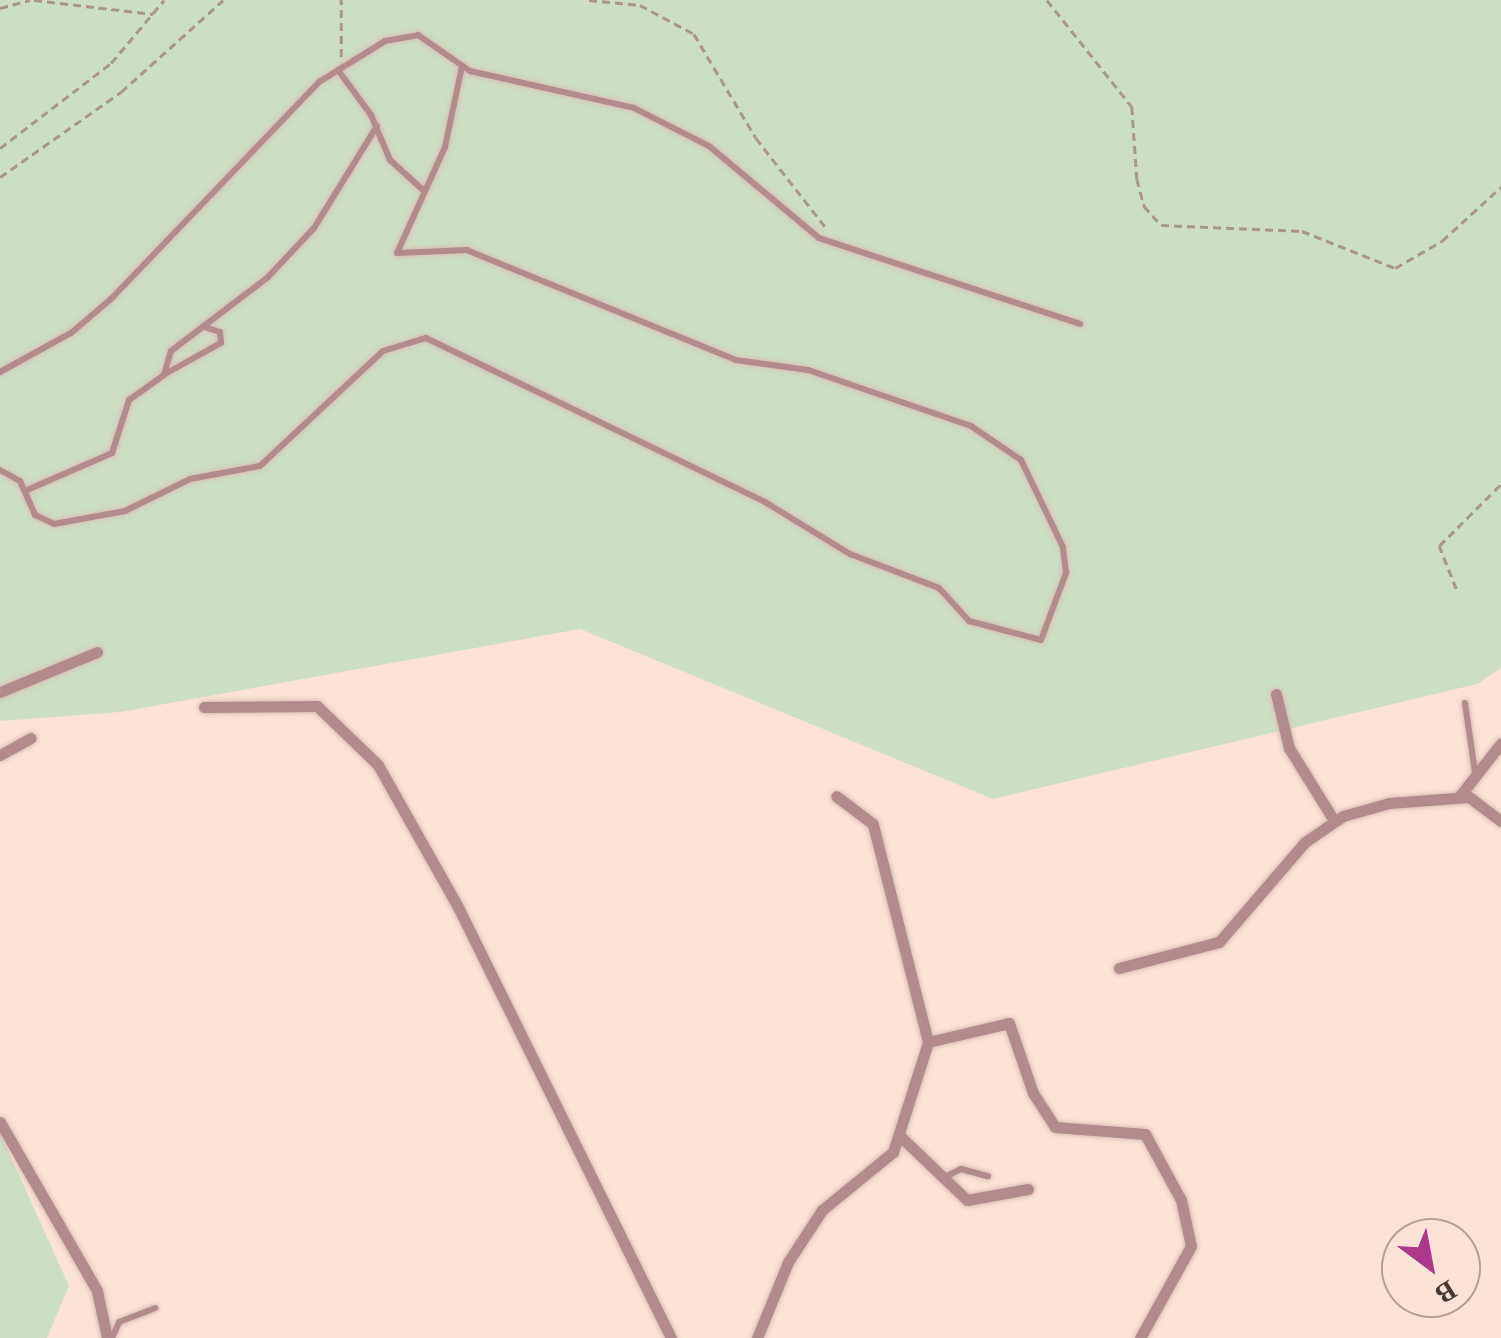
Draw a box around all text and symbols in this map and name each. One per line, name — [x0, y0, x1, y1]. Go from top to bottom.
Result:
north arrow — [1381, 1218, 1481, 1318]
text: B — [1430, 1274, 1462, 1310]

